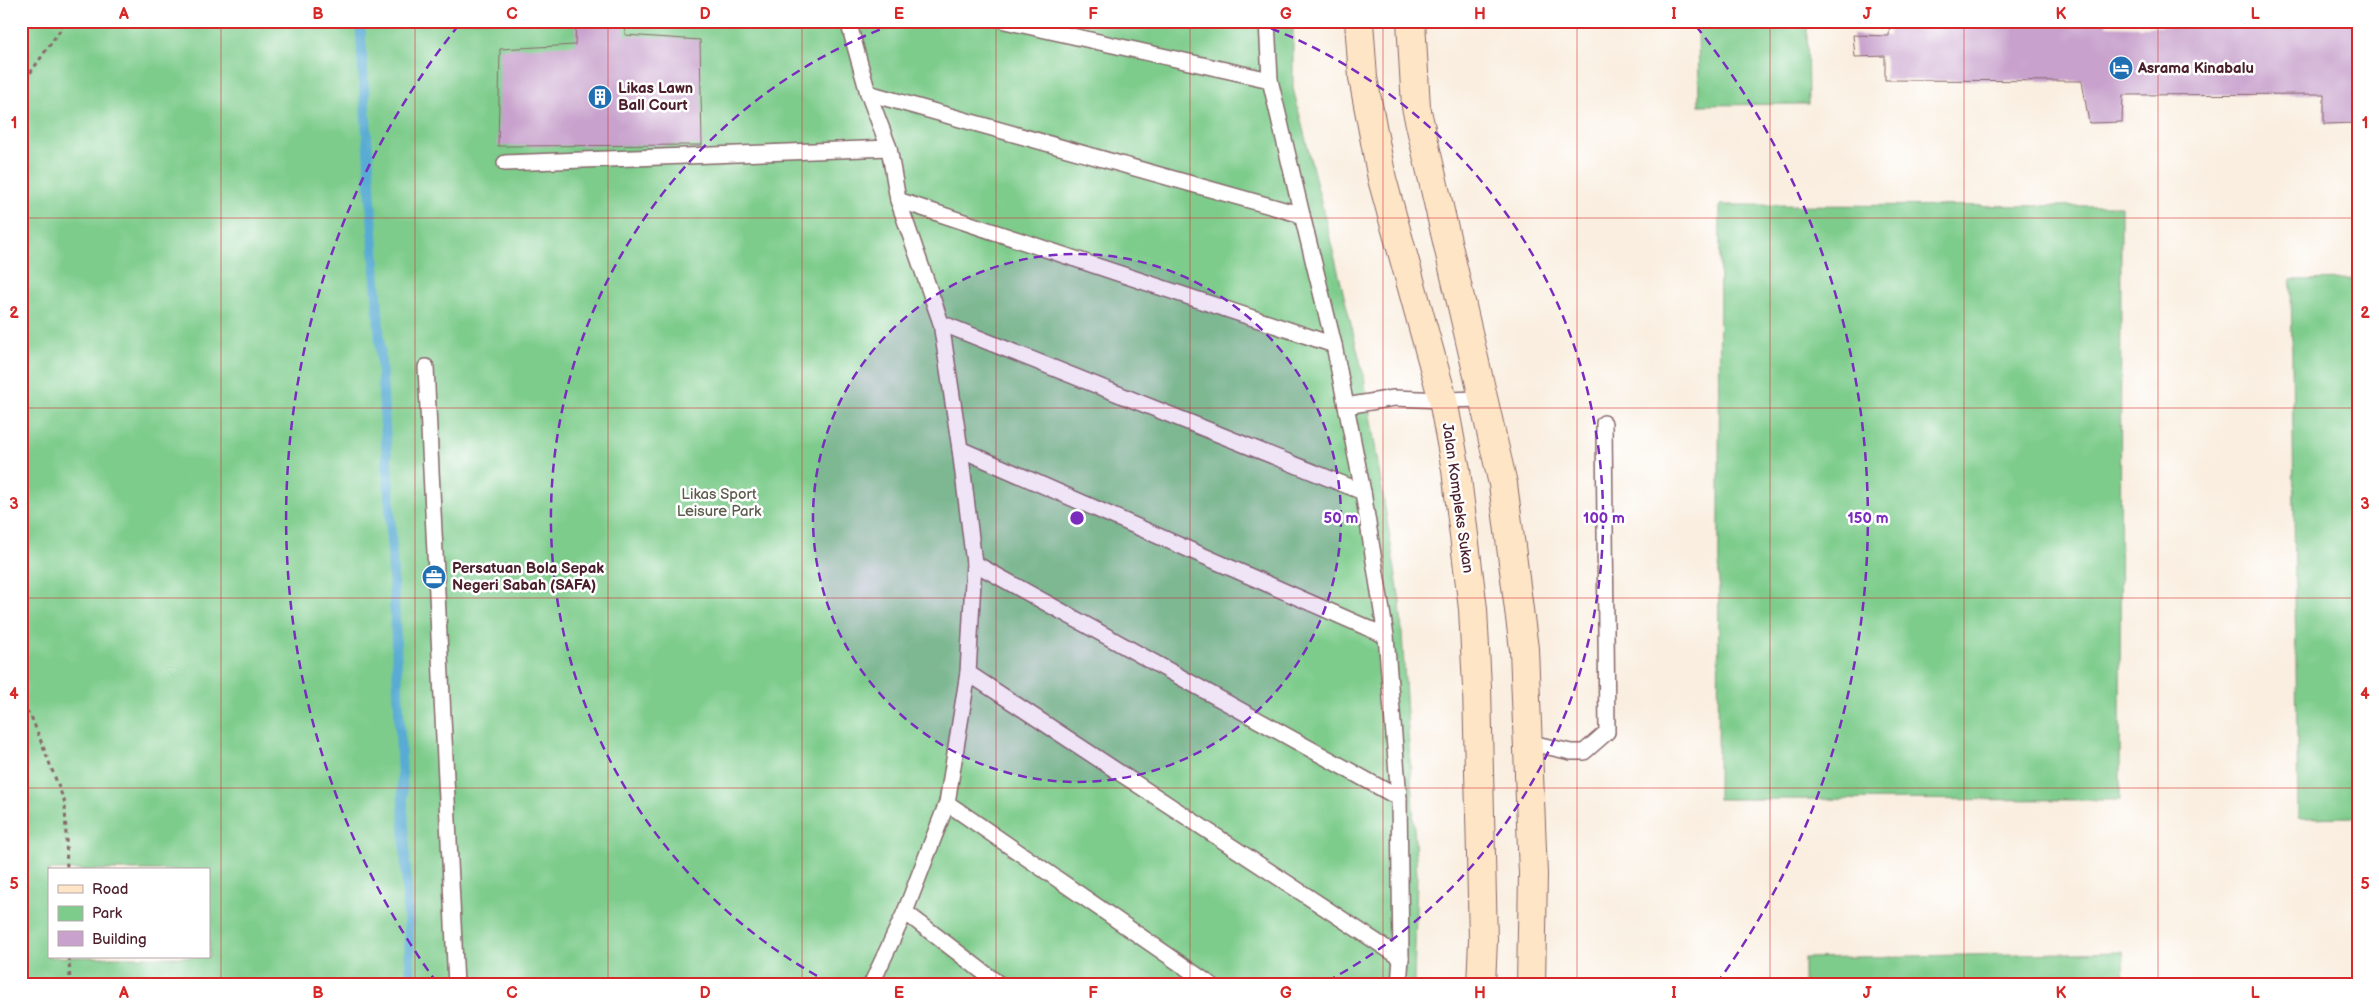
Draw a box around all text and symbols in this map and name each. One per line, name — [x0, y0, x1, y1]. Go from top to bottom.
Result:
text: A — [118, 5, 129, 24]
text: B — [312, 5, 324, 24]
text: C — [506, 5, 518, 24]
text: D — [699, 5, 711, 24]
text: E — [894, 5, 904, 24]
text: F — [1088, 5, 1098, 24]
text: G — [1280, 5, 1292, 24]
text: H — [1474, 5, 1486, 24]
text: I — [1671, 5, 1677, 24]
text: J — [1863, 5, 1872, 24]
text: K — [2056, 5, 2067, 24]
text: L — [2250, 5, 2260, 24]
hotel icon: Asrama Kinabalu — [2108, 55, 2134, 81]
place label: Asrama Kinabalu — [2137, 59, 2254, 78]
place label: Likas Lawn Ball Court — [618, 79, 693, 115]
building icon: Likas Lawn Ball Court — [587, 84, 613, 110]
text: 1 — [11, 114, 17, 133]
text: 1 — [2362, 114, 2368, 133]
text: 2 — [9, 304, 19, 323]
text: 2 — [2360, 304, 2370, 323]
street label: Jalan Kompleks Sukan — [1438, 422, 1477, 574]
park label: Likas Sport Leisure Park — [677, 485, 762, 521]
text: 3 — [9, 495, 19, 514]
text: 3 — [2360, 495, 2370, 514]
centre of rings — [1068, 509, 1086, 527]
text: 50 m — [1324, 509, 1359, 528]
text: 100 m — [1583, 509, 1625, 528]
text: 150 m — [1847, 509, 1889, 528]
place label: Persatuan Bola Sepak Negeri Sabah (SAFA) — [452, 559, 604, 595]
office icon: Persatuan Bola Sepak Negeri Sabah (SAFA) — [421, 564, 447, 590]
text: 4 — [9, 685, 19, 704]
text: 4 — [2360, 685, 2370, 704]
legend — [48, 868, 210, 958]
text: 5 — [9, 875, 19, 894]
text: 5 — [2360, 875, 2370, 894]
text: Road — [92, 880, 128, 899]
text: Park — [92, 904, 123, 923]
text: Building — [92, 930, 147, 949]
text: A — [118, 984, 129, 1003]
text: B — [312, 984, 324, 1003]
text: C — [506, 984, 518, 1003]
text: D — [699, 984, 711, 1003]
text: E — [894, 984, 904, 1003]
text: F — [1088, 984, 1098, 1003]
text: G — [1280, 984, 1292, 1003]
text: H — [1474, 984, 1486, 1003]
text: I — [1671, 984, 1677, 1003]
text: J — [1863, 984, 1872, 1003]
text: K — [2056, 984, 2067, 1003]
text: L — [2250, 984, 2260, 1003]

